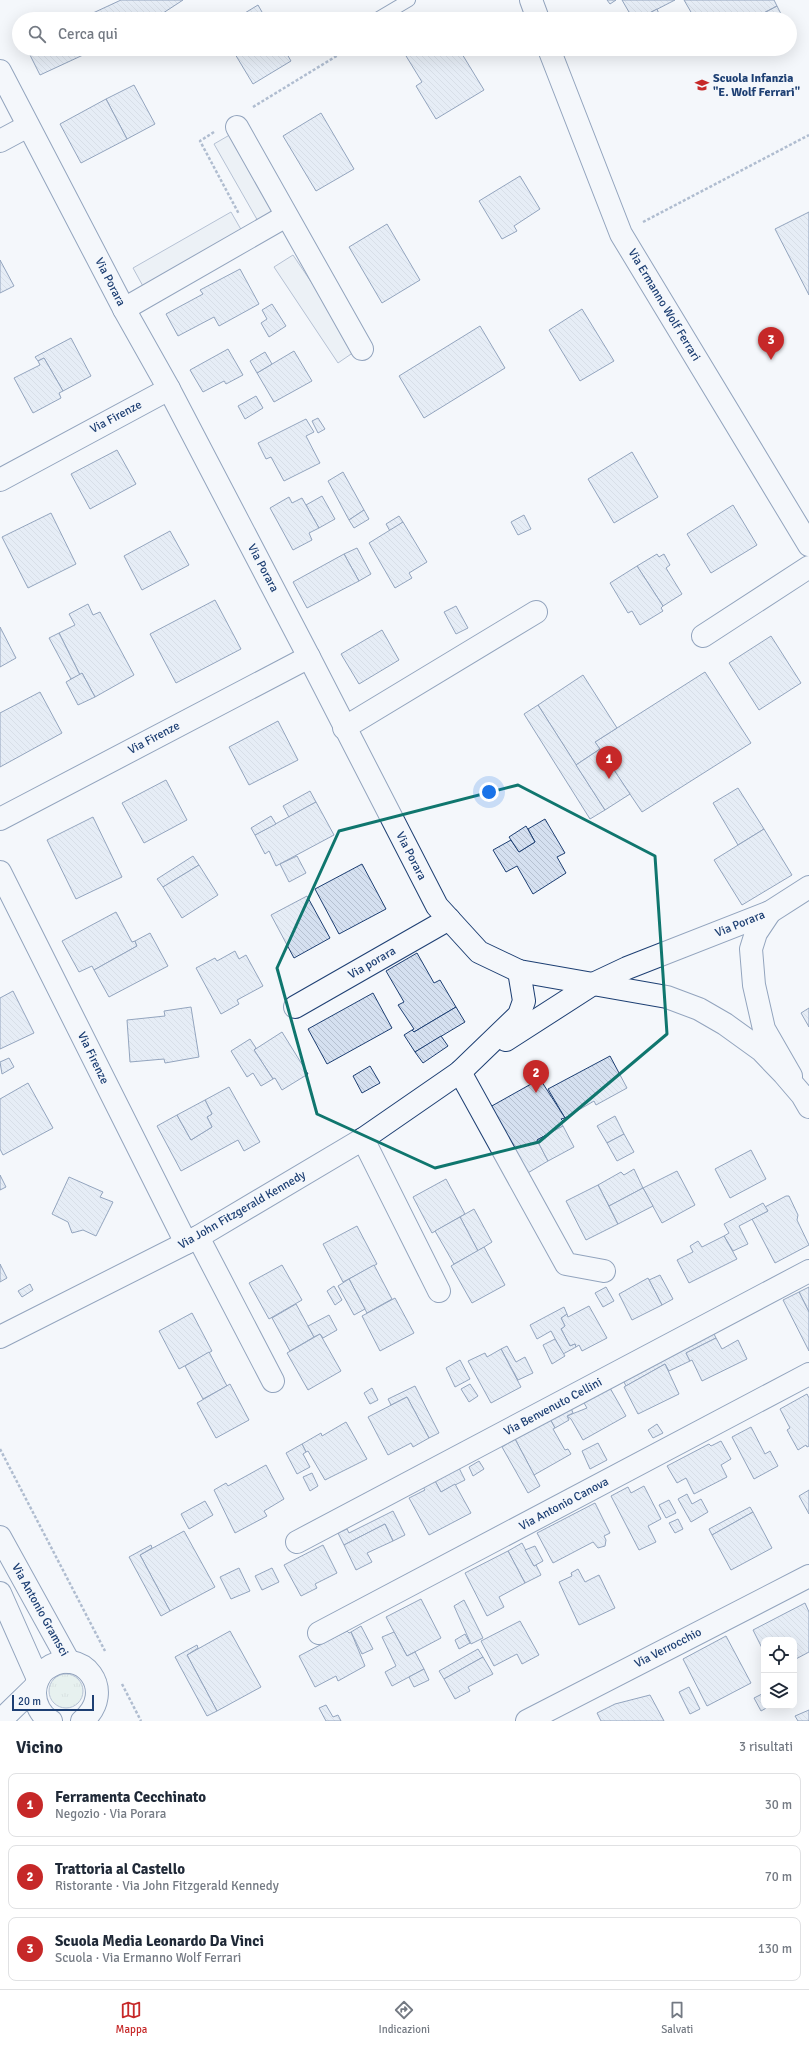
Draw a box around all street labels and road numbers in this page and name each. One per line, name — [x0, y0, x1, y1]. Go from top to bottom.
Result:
street label: Via Ermanno Wolf Ferrari — [625, 246, 703, 364]
street label: Via Porara — [91, 255, 129, 309]
street label: Via Firenze — [88, 397, 144, 437]
street label: Via Porara — [244, 541, 282, 595]
street label: Via Firenze — [126, 718, 182, 758]
street label: Via Porara — [392, 829, 430, 883]
street label: Via Porara — [713, 907, 767, 941]
street label: Via porara — [346, 943, 398, 983]
street label: Via Firenze — [74, 1029, 112, 1087]
street label: Via John Fitzgerald Kennedy — [176, 1167, 309, 1253]
street label: Via Benvenuto Cellini — [501, 1375, 605, 1439]
street label: Via Antonio Canova — [517, 1474, 611, 1534]
street label: Via Antonio Gramsci — [8, 1561, 72, 1659]
street label: Via Verrocchio — [632, 1625, 704, 1671]

